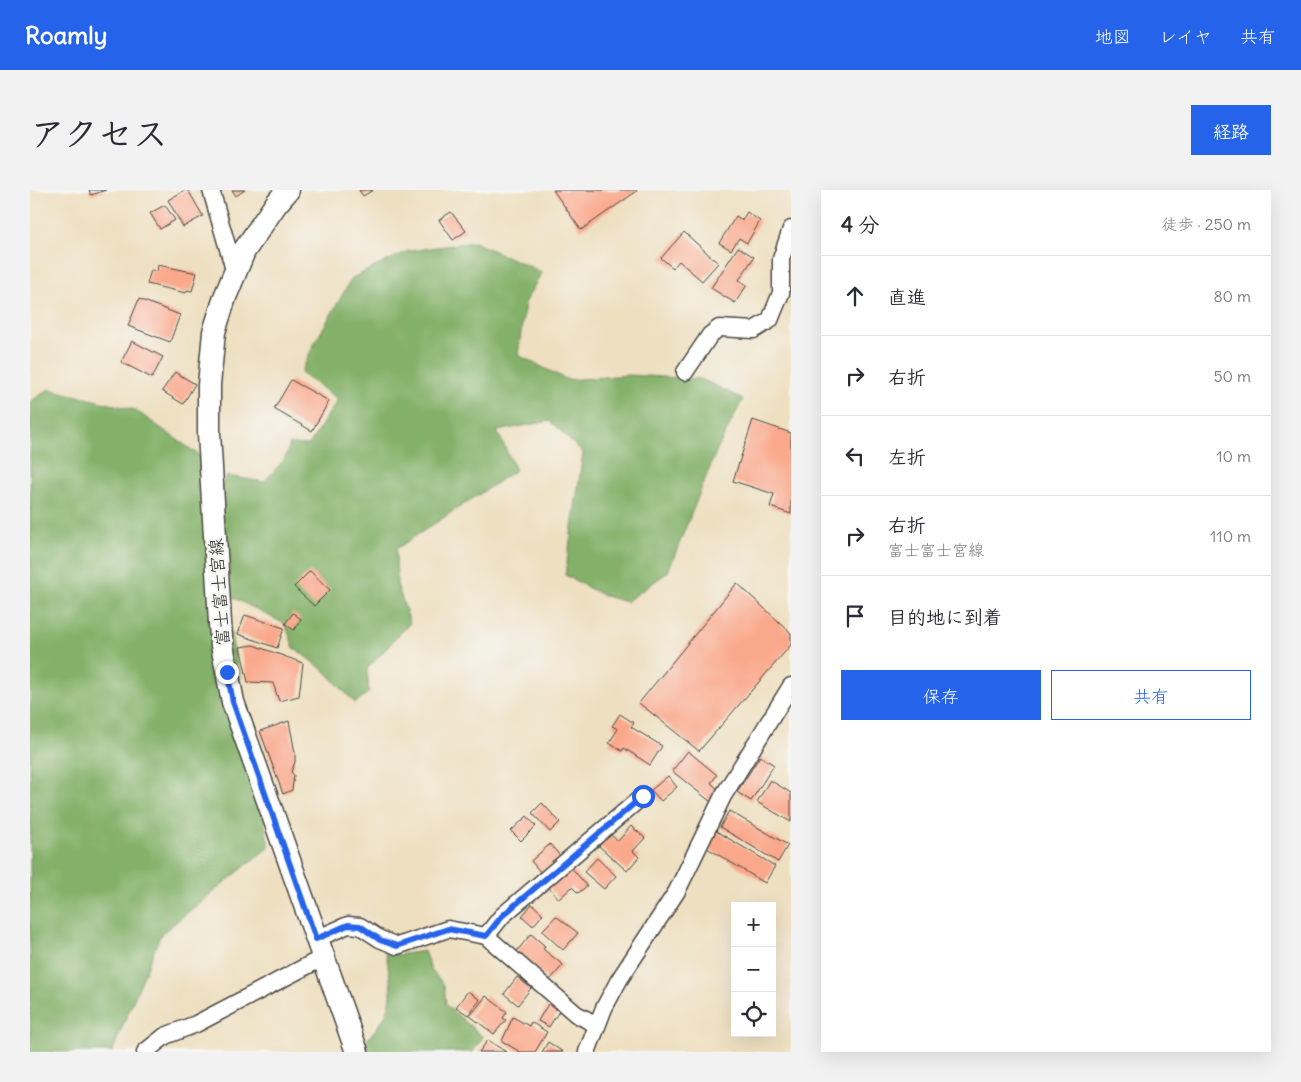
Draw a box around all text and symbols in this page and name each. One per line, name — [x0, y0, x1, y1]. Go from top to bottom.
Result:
text: Roamly — [25, 20, 107, 50]
text: 地図 — [1095, 25, 1131, 48]
text: レイヤ — [1159, 25, 1212, 48]
text: 共有 — [1240, 25, 1276, 48]
button: 経路 — [1191, 105, 1271, 155]
text: アクセス — [30, 111, 168, 155]
text: 4 分 — [841, 211, 879, 238]
text: 徒歩 · 250 m — [1161, 214, 1251, 234]
icon: ahead — [841, 282, 869, 310]
text: 直進 — [888, 285, 926, 309]
text: 80 m — [1213, 286, 1251, 306]
icon: right — [841, 362, 869, 390]
text: 右折 — [888, 365, 926, 389]
text: 50 m — [1213, 366, 1251, 386]
icon: left — [841, 442, 869, 470]
text: 左折 — [888, 445, 926, 469]
text: 10 m — [1216, 446, 1251, 466]
text: 右折 — [888, 513, 926, 537]
icon: right — [841, 522, 869, 550]
text: 110 m — [1210, 526, 1251, 546]
street label: 富士富士宮線 — [204, 537, 234, 647]
text: 富士富士宮線 — [888, 540, 984, 560]
icon: arrive — [841, 602, 869, 630]
text: 目的地に到着 — [888, 605, 1002, 629]
route end — [216, 661, 239, 684]
button: 保存 — [841, 670, 1041, 720]
button: 共有 — [1051, 670, 1251, 720]
route start — [632, 785, 655, 808]
map controls — [731, 902, 776, 1037]
button: + — [731, 902, 776, 947]
button: − — [731, 947, 776, 992]
button: locate — [731, 992, 776, 1037]

